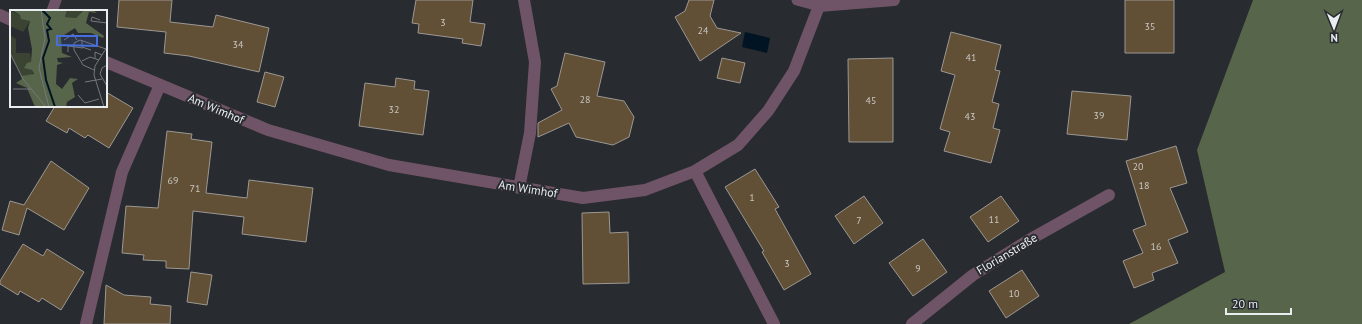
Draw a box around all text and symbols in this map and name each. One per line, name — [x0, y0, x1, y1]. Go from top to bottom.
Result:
north arrow — [1314, 8, 1354, 48]
inset map — [10, 10, 107, 107]
house number: 3 — [440, 16, 446, 29]
house number: 35 — [1145, 20, 1155, 33]
house number: 24 — [698, 24, 709, 37]
text: N — [1330, 31, 1338, 45]
house number: 34 — [233, 38, 244, 51]
house number: 41 — [966, 51, 976, 64]
street label: Am Wimhof — [186, 90, 247, 127]
house number: 28 — [580, 93, 590, 106]
house number: 45 — [866, 94, 876, 107]
house number: 32 — [389, 103, 399, 116]
house number: 39 — [1094, 109, 1104, 122]
house number: 43 — [965, 110, 975, 123]
house number: 20 — [1133, 160, 1144, 173]
house number: 69 — [168, 174, 178, 187]
street label: Am Wimhof — [498, 176, 560, 201]
house number: 18 — [1139, 179, 1149, 192]
house number: 71 — [190, 182, 200, 195]
house number: 1 — [749, 191, 755, 204]
house number: 11 — [989, 213, 999, 226]
house number: 7 — [856, 214, 862, 227]
street label: Florianstraße — [974, 230, 1040, 278]
house number: 16 — [1151, 240, 1161, 253]
house number: 3 — [784, 257, 790, 270]
house number: 9 — [915, 262, 921, 275]
house number: 10 — [1009, 287, 1020, 300]
scale bar — [1226, 290, 1291, 316]
text: 20 m — [1232, 296, 1258, 311]

